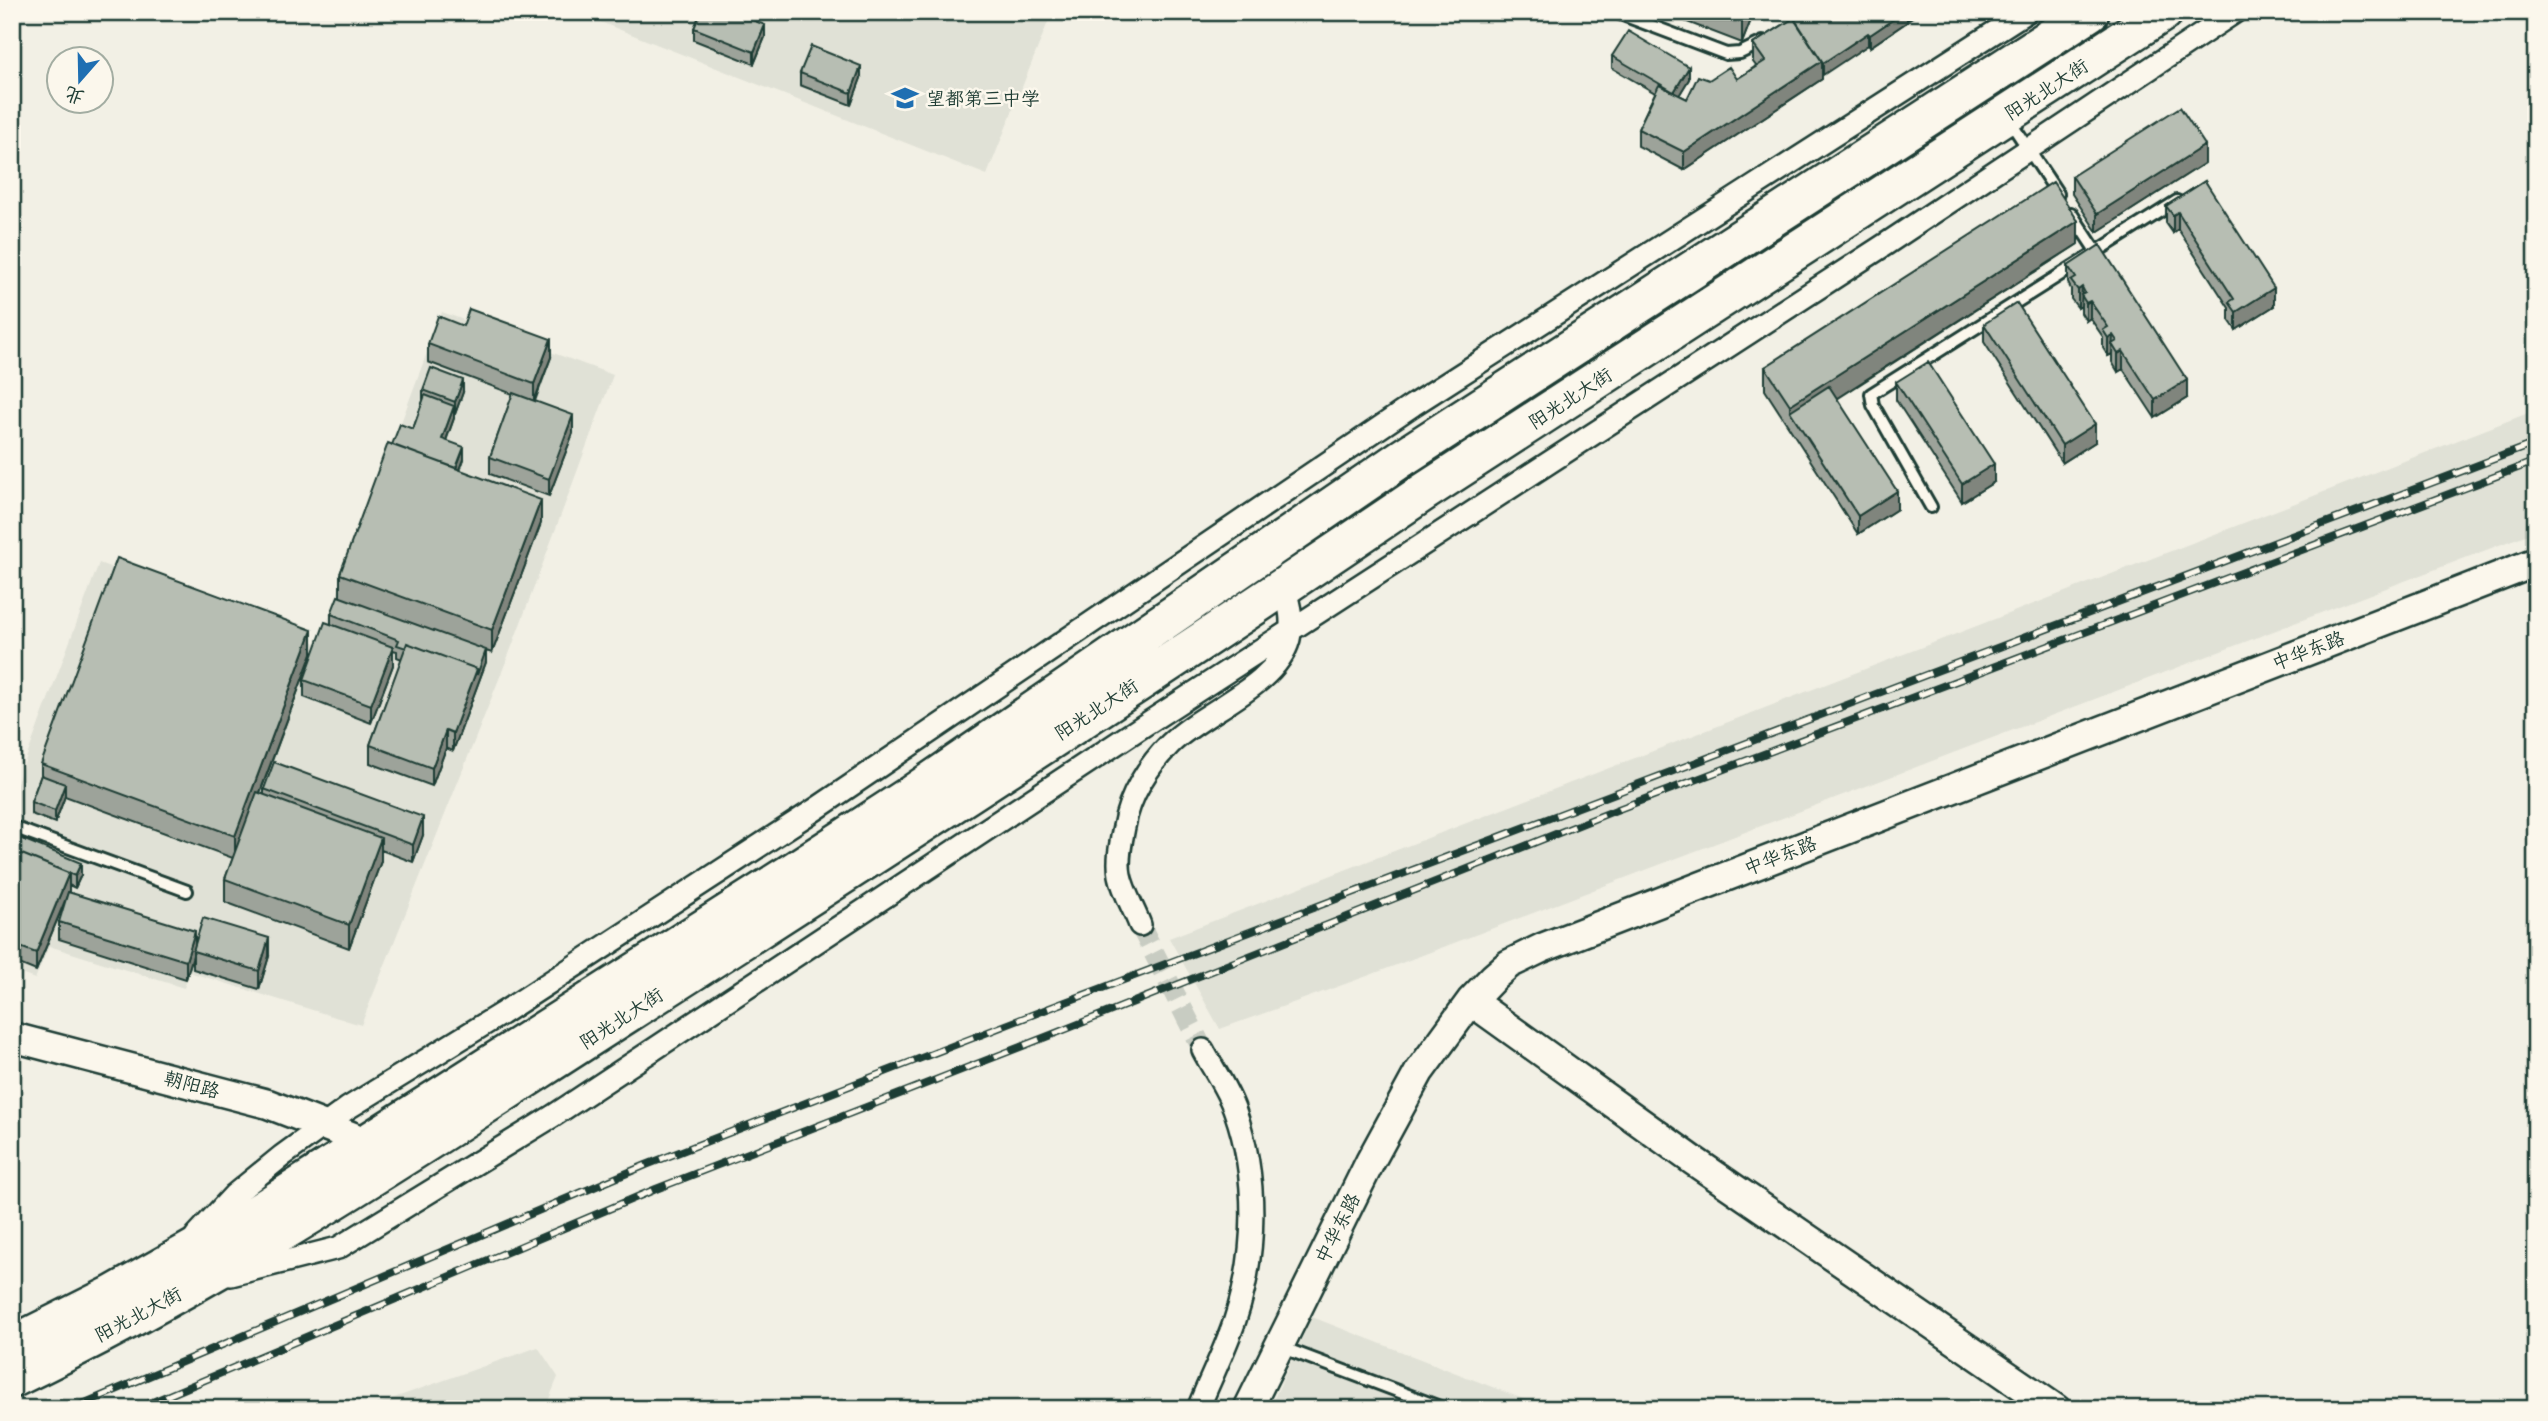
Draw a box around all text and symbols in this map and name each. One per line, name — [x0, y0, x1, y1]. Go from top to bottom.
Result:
north arrow — [46, 46, 116, 116]
street label: 阳光北大街 — [2000, 53, 2092, 125]
text: 北 — [61, 81, 87, 111]
school or university icon: 望都第三中学 — [890, 83, 920, 113]
place label: 望都第三中学 — [926, 86, 1040, 110]
street label: 阳光北大街 — [1524, 362, 1616, 434]
street label: 中华东路 — [2268, 625, 2348, 675]
street label: 阳光北大街 — [1050, 673, 1142, 745]
street label: 中华东路 — [1740, 830, 1820, 880]
street label: 阳光北大街 — [575, 982, 667, 1054]
street label: 朝阳路 — [161, 1065, 223, 1103]
street label: 中华东路 — [1309, 1189, 1365, 1267]
street label: 阳光北大街 — [90, 1281, 186, 1347]

